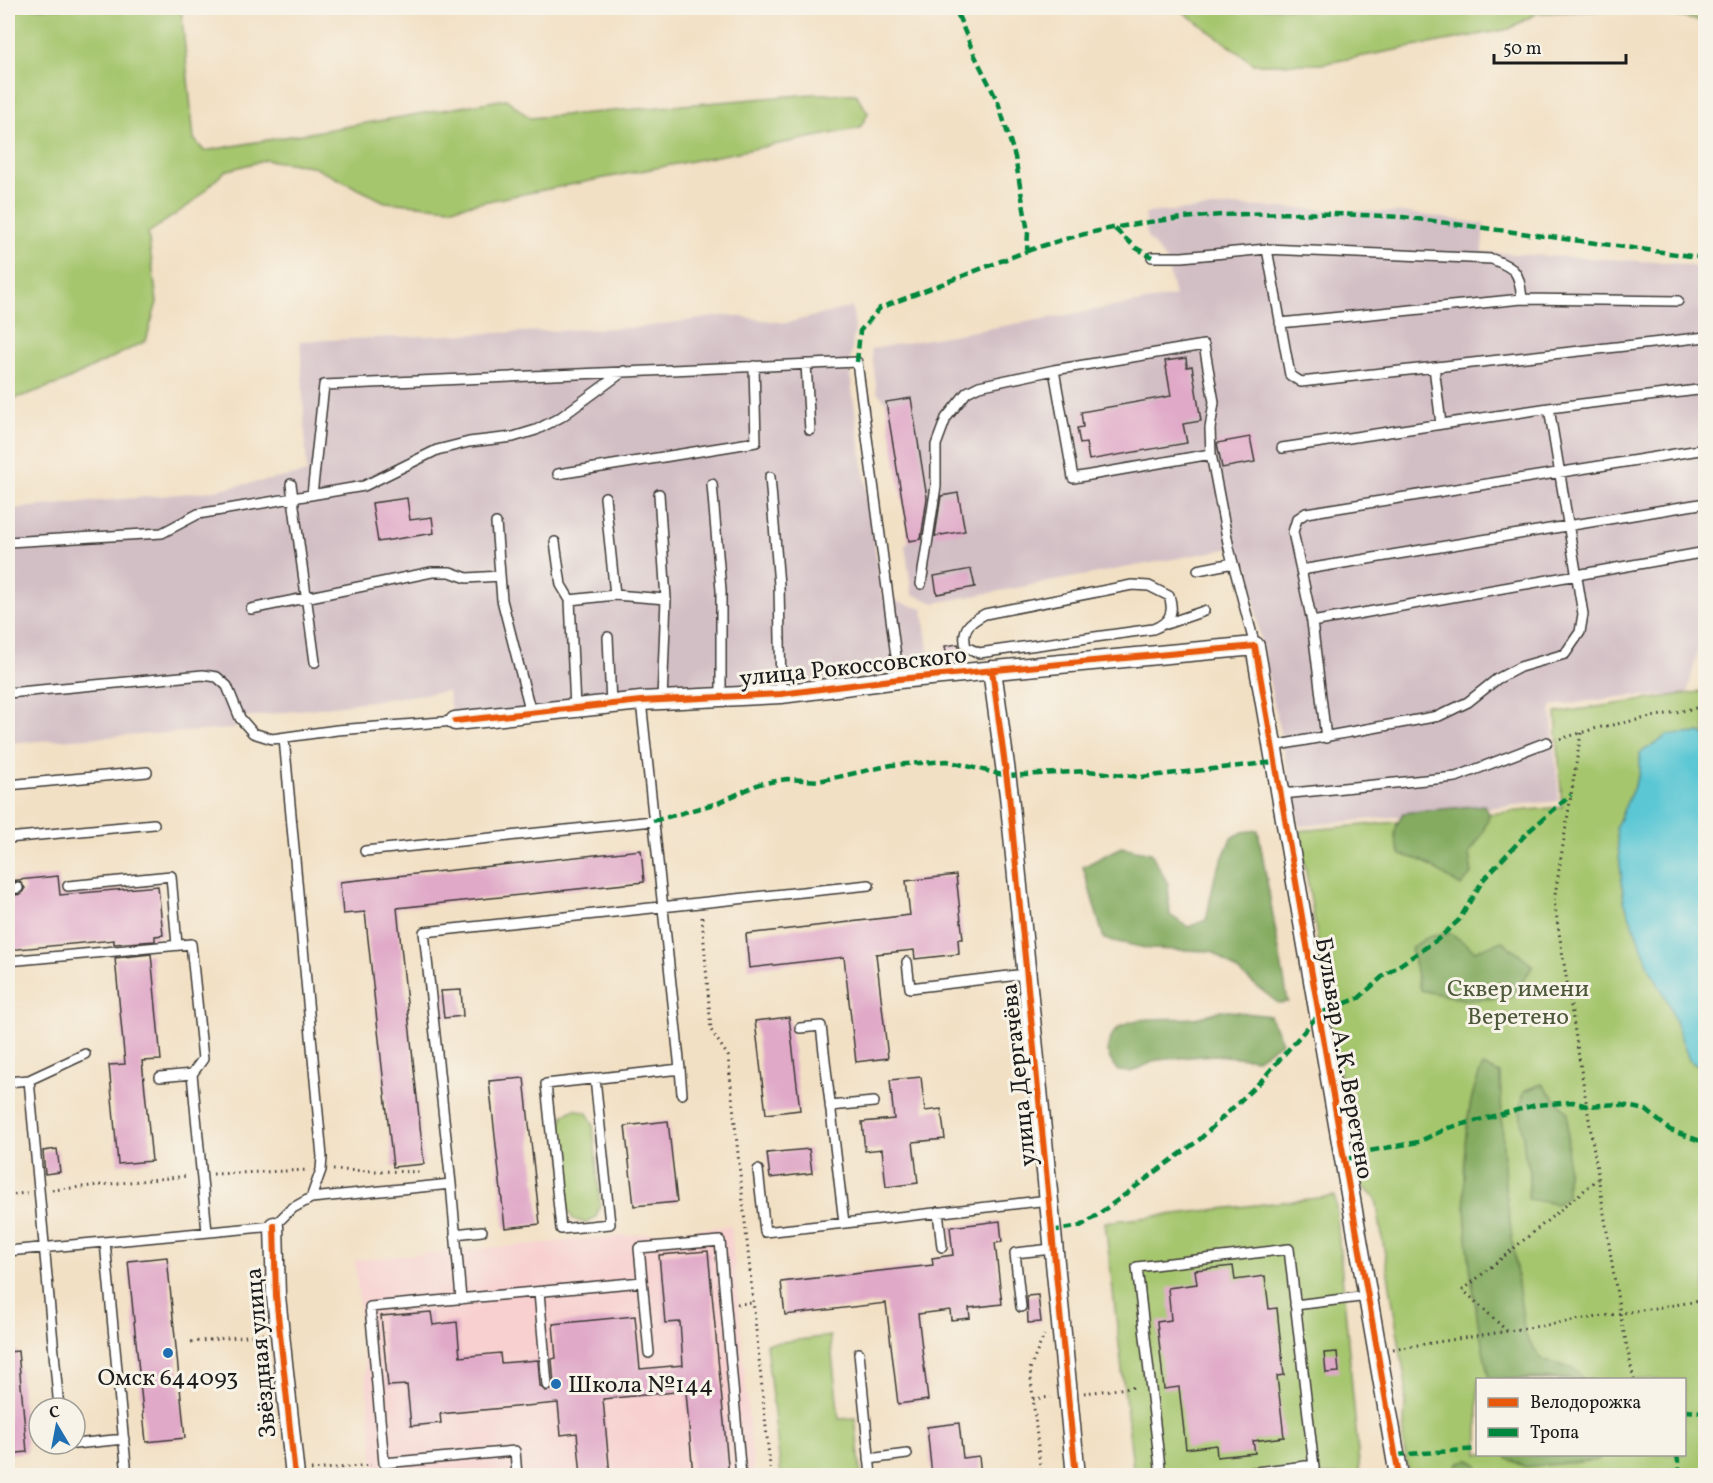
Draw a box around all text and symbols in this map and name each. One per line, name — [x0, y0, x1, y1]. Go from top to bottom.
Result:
scale bar — [1494, 27, 1626, 65]
text: 50 m — [1503, 37, 1542, 62]
street label: улица Рокоссовского — [738, 639, 969, 697]
street label: Бульвар А.К. Веретено — [1305, 935, 1381, 1182]
park label: Сквер имени Веретено — [1447, 973, 1589, 1035]
street label: улица Дергачёва — [993, 982, 1047, 1168]
street label: Звёздная улица — [238, 1266, 286, 1440]
marker: Омск 644093 — [161, 1346, 175, 1360]
place label: Омск 644093 — [98, 1362, 238, 1396]
place label: Школа №144 — [568, 1369, 713, 1403]
marker: Школа №144 — [549, 1377, 563, 1391]
legend — [1476, 1378, 1686, 1456]
text: Велодорожка — [1530, 1391, 1641, 1416]
north arrow — [27, 1396, 87, 1456]
text: С — [48, 1401, 62, 1425]
text: Тропа — [1530, 1421, 1579, 1446]

